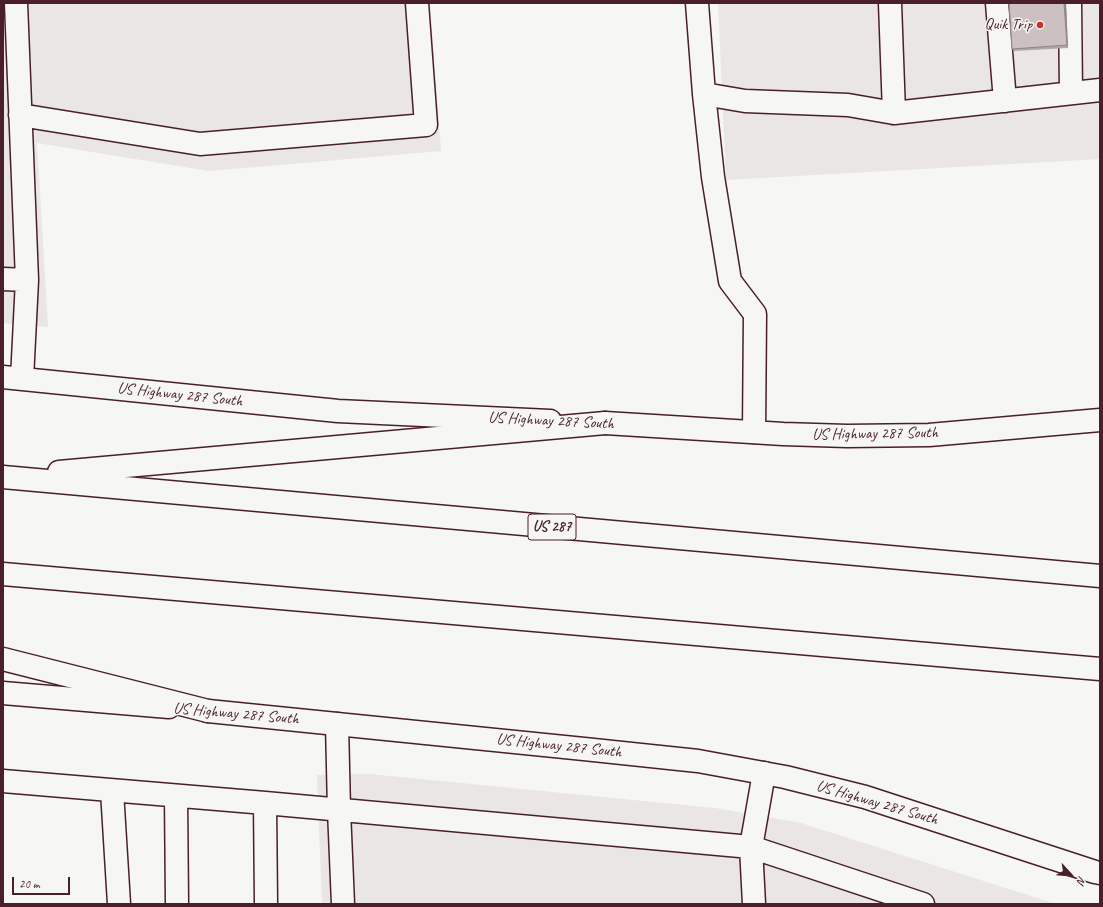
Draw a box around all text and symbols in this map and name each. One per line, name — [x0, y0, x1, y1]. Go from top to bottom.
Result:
place label: Quik Trip — [984, 15, 1032, 35]
marker: Quik Trip — [1035, 20, 1045, 30]
street label: US Highway 287 South — [116, 379, 244, 411]
street label: US Highway 287 South — [488, 408, 614, 434]
street label: US Highway 287 South — [812, 423, 938, 445]
road number: US 287 — [528, 514, 576, 540]
street label: US Highway 287 South — [173, 699, 299, 729]
street label: US Highway 287 South — [495, 730, 623, 762]
street label: US Highway 287 South — [814, 776, 940, 830]
north arrow — [1051, 855, 1091, 895]
scale bar — [14, 869, 72, 895]
text: N — [1074, 874, 1090, 886]
text: 20 m — [19, 876, 39, 892]

